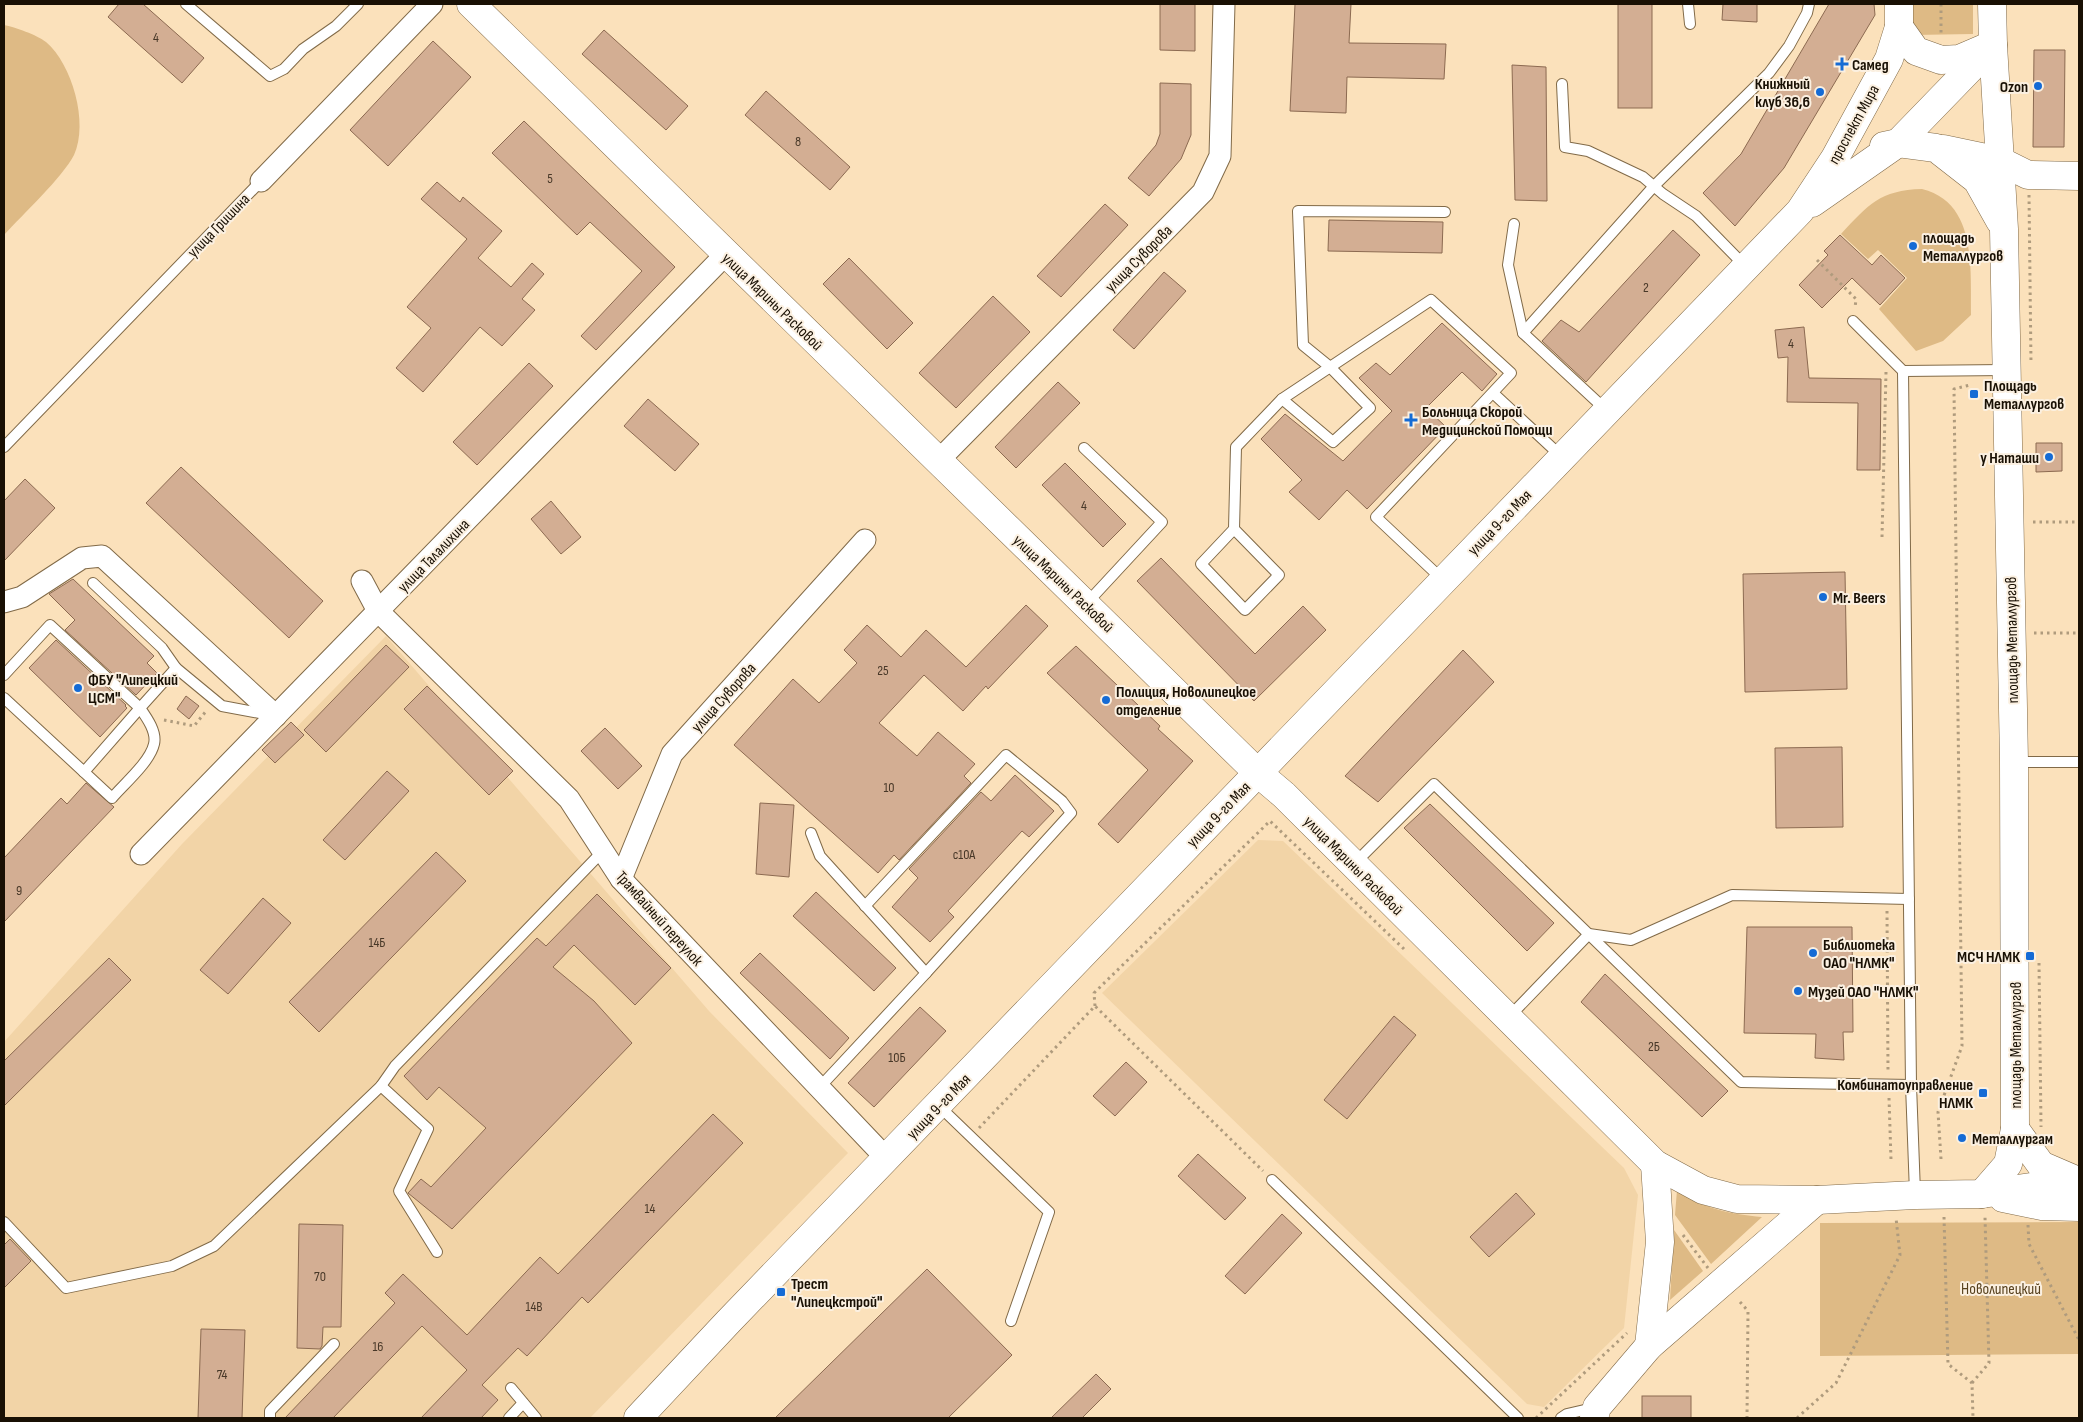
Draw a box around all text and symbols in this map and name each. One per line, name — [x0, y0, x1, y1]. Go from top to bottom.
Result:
house number: 4 — [153, 29, 159, 46]
place label: Самед — [1852, 56, 1889, 75]
marker: Самед — [1836, 58, 1848, 70]
place label: Книжный клуб 36,6 — [1755, 75, 1810, 112]
place label: Ozon — [2000, 78, 2028, 97]
marker: Ozon — [2032, 80, 2044, 92]
street label: проспект Мира — [1825, 82, 1884, 168]
marker: Книжный клуб 36,6 — [1814, 86, 1826, 98]
house number: 8 — [795, 133, 801, 150]
house number: 5 — [547, 170, 553, 187]
street label: улица Гришина — [184, 190, 254, 262]
street label: улица Суворова — [1102, 222, 1177, 297]
place label: площадь Металлургов — [1923, 229, 2003, 266]
marker: площадь Металлургов — [1907, 240, 1919, 252]
street label: улица Марины Расковой — [718, 249, 826, 355]
house number: 2 — [1643, 279, 1649, 296]
house number: 4 — [1788, 335, 1794, 352]
place label: Площадь Металлургов — [1984, 377, 2064, 414]
marker: Площадь Металлургов — [1968, 388, 1980, 400]
place label: Больница Скорой Медицинской Помощи — [1422, 403, 1552, 440]
marker: Больница Скорой Медицинской Помощи — [1404, 413, 1418, 427]
place label: у Наташи — [1980, 449, 2039, 468]
marker: у Наташи — [2043, 451, 2055, 463]
street label: улица 9-го Мая — [1464, 486, 1536, 560]
house number: 4 — [1081, 497, 1087, 514]
street label: улица Талалихина — [394, 515, 474, 597]
street label: улица Марины Расковой — [1009, 531, 1117, 637]
street label: площадь Металлургов — [2002, 576, 2023, 704]
place label: Mr. Beers — [1833, 589, 1886, 608]
marker: Mr. Beers — [1817, 591, 1829, 603]
street label: улица Суворова — [688, 659, 760, 737]
house number: 25 — [877, 662, 889, 679]
place label: ФБУ "Липецкий ЦСМ" — [88, 671, 178, 708]
marker: ФБУ "Липецкий ЦСМ" — [72, 682, 84, 694]
place label: Полиция, Новолипецкое отделение — [1116, 683, 1256, 720]
marker: Полиция, Новолипецкое отделение — [1100, 694, 1112, 706]
street label: улица 9-го Мая — [1183, 778, 1255, 852]
house number: 10 — [883, 779, 895, 796]
street label: улица Марины Расковой — [1299, 812, 1407, 920]
house number: с10А — [953, 846, 976, 863]
street label: Трамвайный переулок — [611, 868, 707, 971]
house number: 9 — [16, 882, 22, 899]
house number: 14Б — [369, 934, 385, 951]
place label: Библиотека ОАО "НЛМК" — [1823, 936, 1895, 973]
marker: Библиотека ОАО "НЛМК" — [1807, 947, 1819, 959]
place label: МСЧ НЛМК — [1957, 948, 2020, 967]
marker: МСЧ НЛМК — [2024, 950, 2036, 962]
street label: площадь Металлургов — [2007, 982, 2026, 1108]
place label: Музей ОАО "НЛМК" — [1808, 983, 1919, 1002]
marker: Музей ОАО "НЛМК" — [1792, 985, 1804, 997]
house number: 2Б — [1648, 1038, 1660, 1055]
house number: 10Б — [888, 1049, 906, 1066]
street label: улица 9-го Мая — [903, 1070, 975, 1144]
place label: Комбинатоуправление НЛМК — [1837, 1076, 1973, 1113]
marker: Комбинатоуправление НЛМК — [1977, 1087, 1989, 1099]
place label: Металлургам — [1972, 1130, 2053, 1149]
marker: Металлургам — [1956, 1132, 1968, 1144]
house number: 14 — [645, 1200, 656, 1217]
house number: 70 — [314, 1268, 326, 1285]
place label: Трест "Липецкстрой" — [791, 1275, 882, 1312]
park label: Новолипецкий — [1961, 1280, 2041, 1299]
marker: Трест "Липецкстрой" — [775, 1286, 787, 1298]
house number: 14В — [526, 1298, 542, 1315]
house number: 16 — [372, 1338, 384, 1355]
house number: 74 — [217, 1366, 228, 1383]

